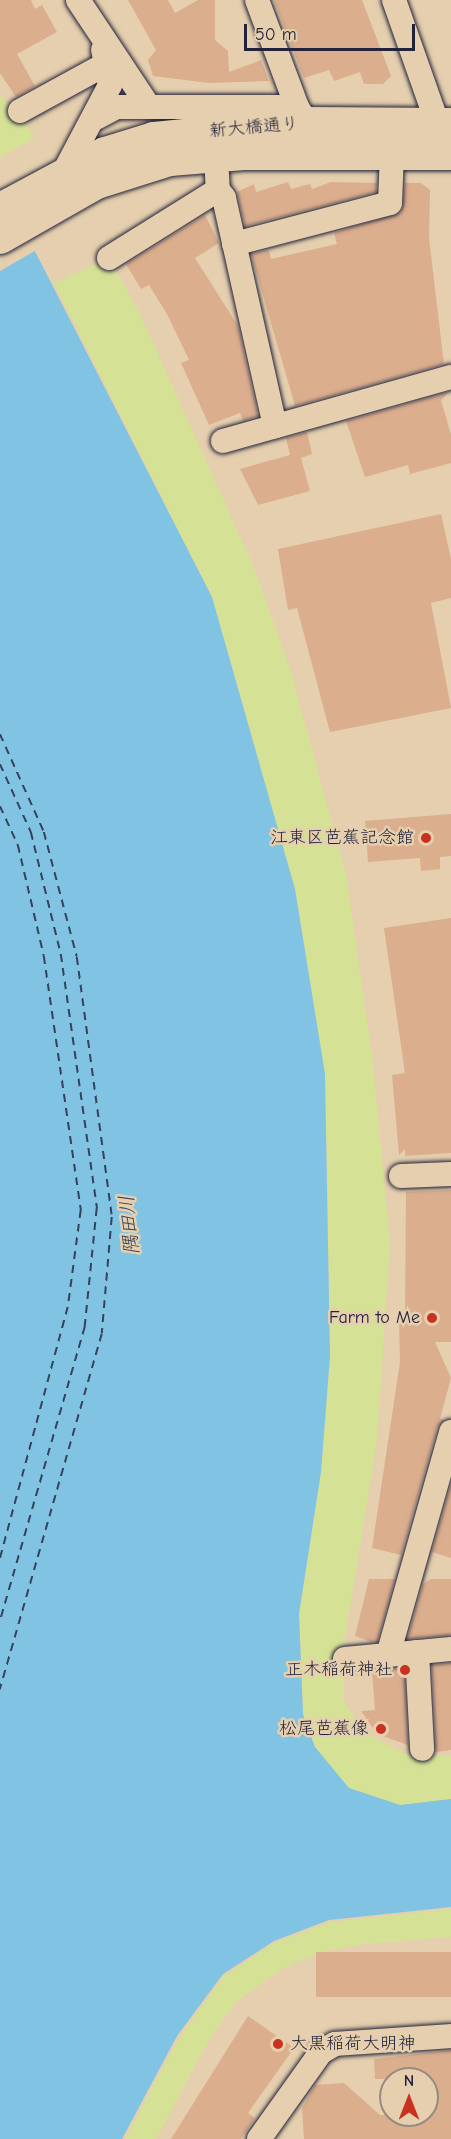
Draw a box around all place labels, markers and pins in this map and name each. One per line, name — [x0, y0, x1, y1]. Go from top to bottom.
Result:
place label: 江東区芭蕉記念館 — [270, 827, 414, 849]
marker: 江東区芭蕉記念館 — [419, 831, 433, 845]
place label: Farm to Me — [329, 1307, 420, 1329]
marker: Farm to Me — [425, 1311, 439, 1325]
place label: 正木稲荷神社 — [285, 1659, 393, 1681]
marker: 正木稲荷神社 — [398, 1663, 412, 1677]
place label: 松尾芭蕉像 — [279, 1718, 369, 1740]
marker: 松尾芭蕉像 — [374, 1722, 388, 1736]
place label: 大黒稲荷大明神 — [290, 2033, 416, 2055]
marker: 大黒稲荷大明神 — [271, 2037, 285, 2051]

